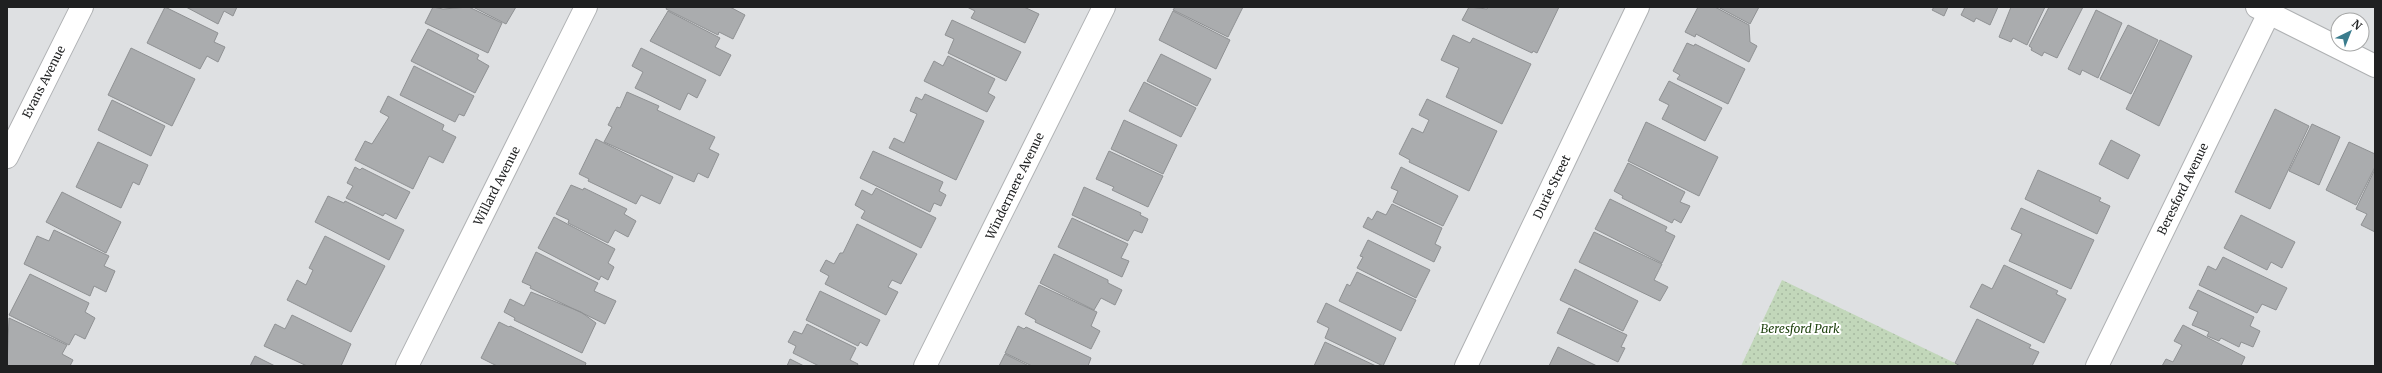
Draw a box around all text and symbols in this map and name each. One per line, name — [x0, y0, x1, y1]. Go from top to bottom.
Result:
north arrow — [2330, 12, 2370, 52]
text: N — [2349, 17, 2365, 33]
street label: Evans Avenue — [19, 43, 68, 120]
street label: Windermere Avenue — [982, 130, 1047, 243]
street label: Beresford Avenue — [2154, 140, 2211, 237]
street label: Willard Avenue — [470, 144, 523, 229]
street label: Durie Street — [1530, 152, 1574, 221]
park label: Beresford Park — [1760, 321, 1840, 336]

